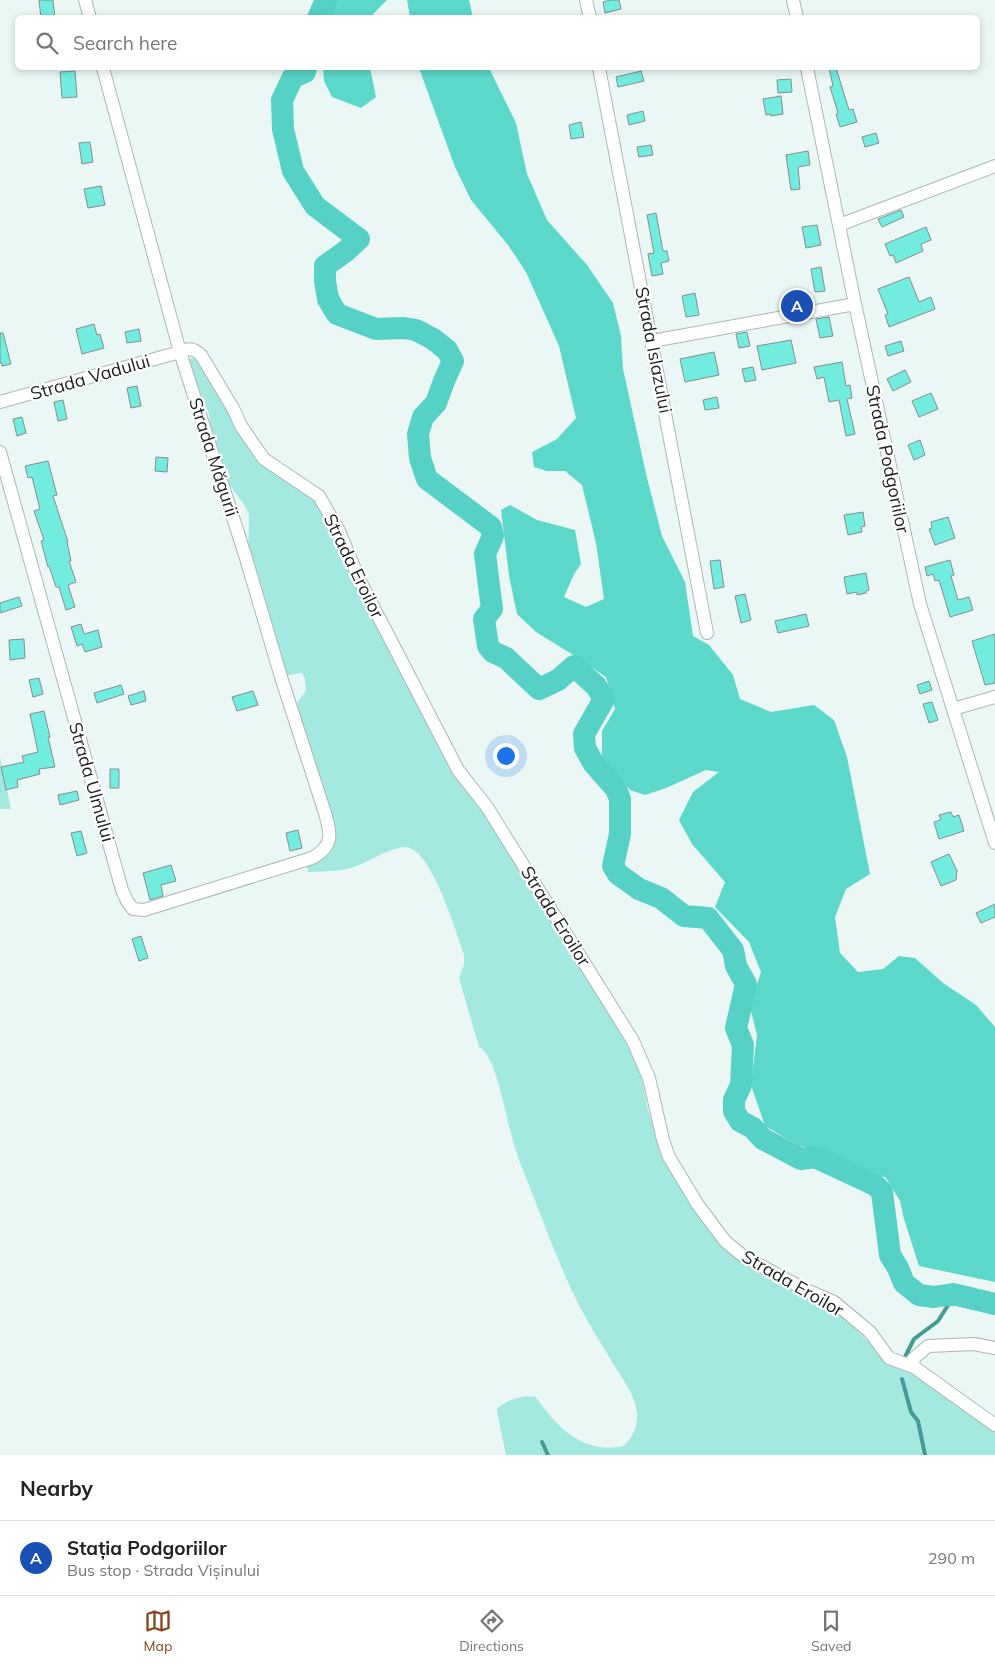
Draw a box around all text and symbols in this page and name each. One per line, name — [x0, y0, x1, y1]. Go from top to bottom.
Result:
search box — [15, 15, 980, 70]
icon: search — [33, 29, 61, 57]
text: Search here — [73, 31, 177, 55]
street label: Strada Islazului — [630, 285, 678, 415]
pin: A — [781, 287, 813, 325]
street label: Strada Vadului — [27, 349, 153, 405]
street label: Strada Podgoriilor — [861, 383, 915, 536]
street label: Strada Măgurii — [184, 395, 244, 519]
street label: Strada Eroilor — [319, 510, 389, 623]
street label: Strada Ulmului — [64, 719, 120, 845]
your location — [493, 743, 519, 769]
street label: Strada Eroilor — [516, 862, 596, 971]
street label: Strada Eroilor — [738, 1245, 848, 1322]
text: Nearby — [20, 1475, 93, 1501]
text: Stația Podgoriilor — [67, 1536, 227, 1560]
text: A — [30, 1548, 42, 1568]
text: 290 m — [928, 1548, 975, 1568]
text: Bus stop · Strada Vișinului — [67, 1560, 260, 1580]
tab: Map — [144, 1607, 172, 1655]
tab: Directions — [459, 1607, 524, 1655]
tab: Saved — [811, 1607, 851, 1655]

